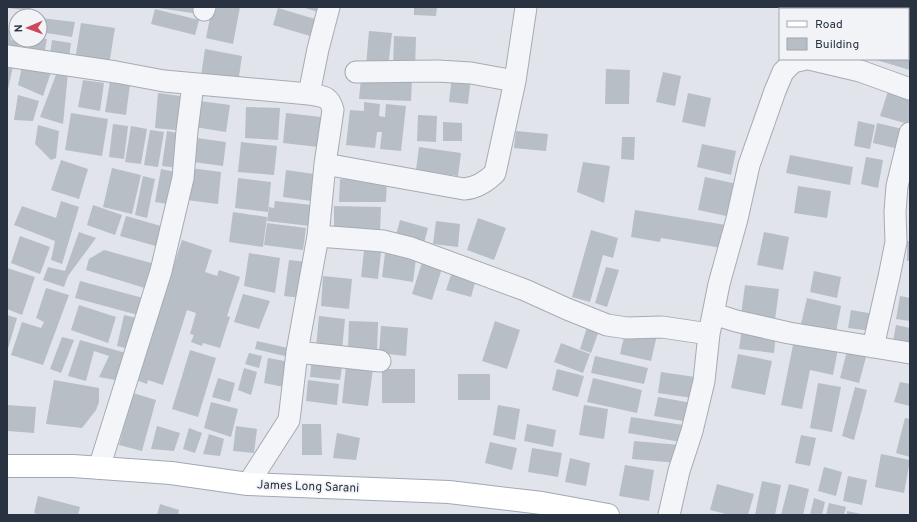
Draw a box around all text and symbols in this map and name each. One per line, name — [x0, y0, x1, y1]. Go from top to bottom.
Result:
north arrow — [8, 8, 48, 48]
legend — [779, 8, 909, 60]
text: Road — [815, 17, 843, 33]
text: N — [12, 24, 26, 33]
text: Building — [815, 37, 859, 53]
street label: James Long Sarani — [257, 477, 359, 497]

